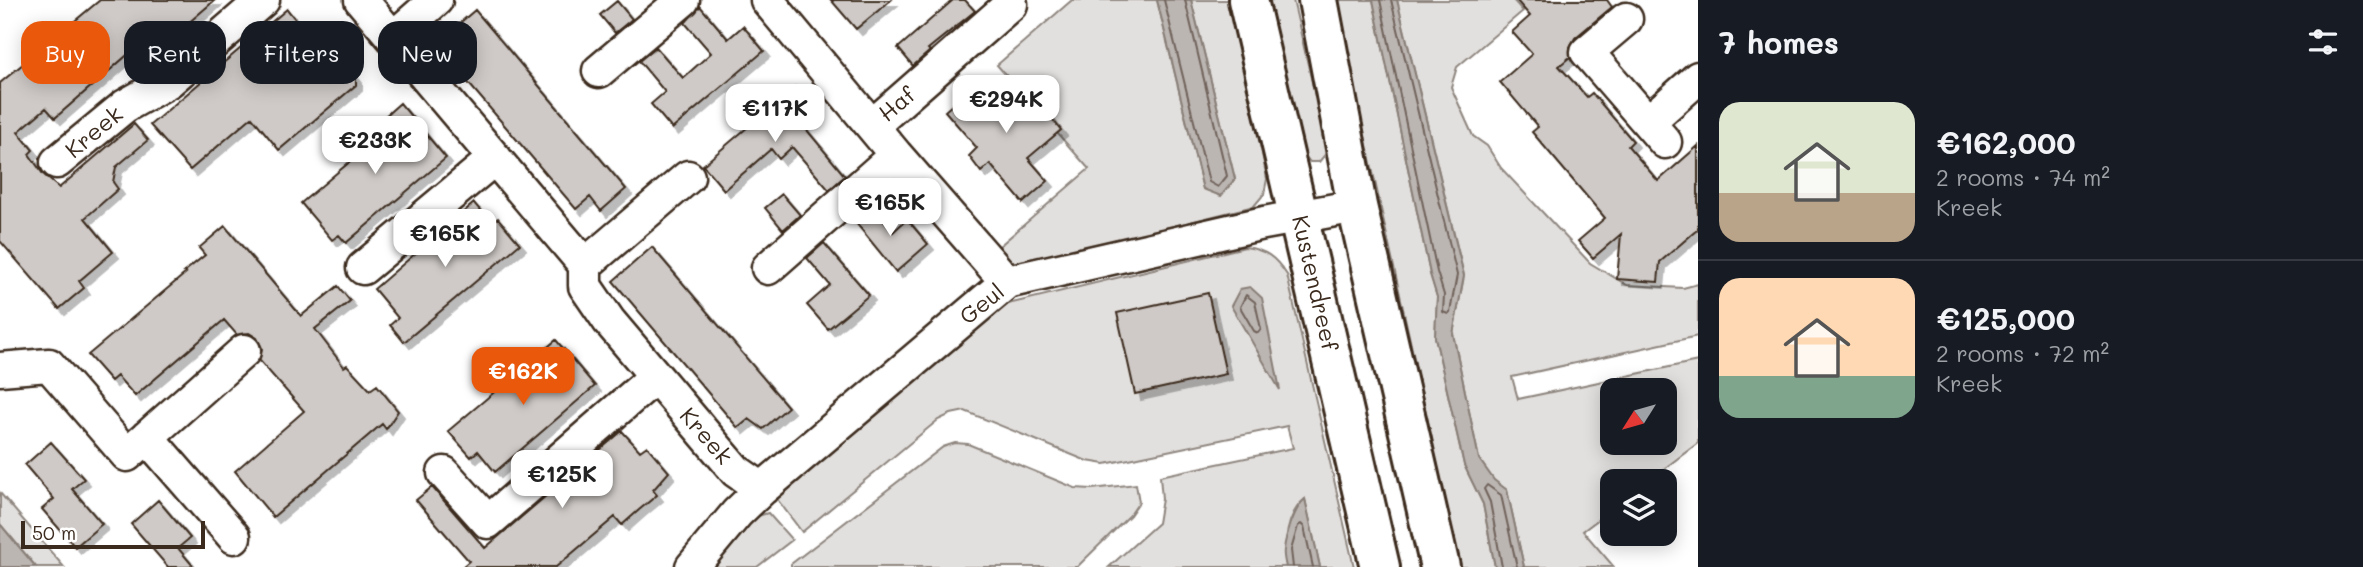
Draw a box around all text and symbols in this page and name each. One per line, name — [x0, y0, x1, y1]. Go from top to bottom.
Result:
chip: Buy — [21, 21, 110, 84]
chip: Rent — [124, 21, 226, 84]
chip: Filters — [240, 21, 364, 84]
chip: New — [378, 21, 477, 84]
text: 7 homes — [1719, 22, 1839, 62]
icon: filters — [2304, 23, 2342, 61]
pin: €294K — [957, 76, 1055, 135]
street label: Haf — [872, 78, 922, 128]
text: €294K — [968, 83, 1044, 113]
pin: €117K — [726, 85, 824, 144]
text: €117K — [742, 92, 808, 122]
street label: Kreek — [58, 98, 128, 164]
pin: €233K — [326, 116, 424, 176]
text: €162,000 — [1936, 122, 2076, 162]
text: €233K — [338, 124, 412, 154]
icon: home — [1775, 130, 1859, 214]
text: 2 rooms · 74 m² — [1936, 162, 2110, 192]
pin: €165K — [841, 178, 939, 238]
text: €165K — [854, 186, 926, 216]
text: Kreek — [1936, 192, 2002, 222]
pin: €165K — [396, 210, 494, 269]
street label: Kustendreef — [1286, 212, 1346, 355]
text: €165K — [409, 217, 481, 247]
street label: Geul — [953, 276, 1010, 330]
text: €125,000 — [1936, 298, 2075, 338]
icon: home — [1775, 306, 1859, 390]
text: 2 rooms · 72 m² — [1936, 338, 2109, 368]
pin: €162K — [474, 348, 572, 407]
text: €162K — [488, 355, 558, 385]
text: Kreek — [1936, 368, 2002, 398]
north arrow — [1600, 378, 1676, 455]
map controls — [1600, 378, 1677, 546]
street label: Kreek — [674, 401, 740, 470]
pin: €125K — [513, 450, 611, 510]
text: €125K — [527, 458, 597, 488]
button: layers — [1600, 469, 1677, 546]
scale bar — [21, 518, 205, 550]
text: 50 m — [32, 520, 76, 545]

